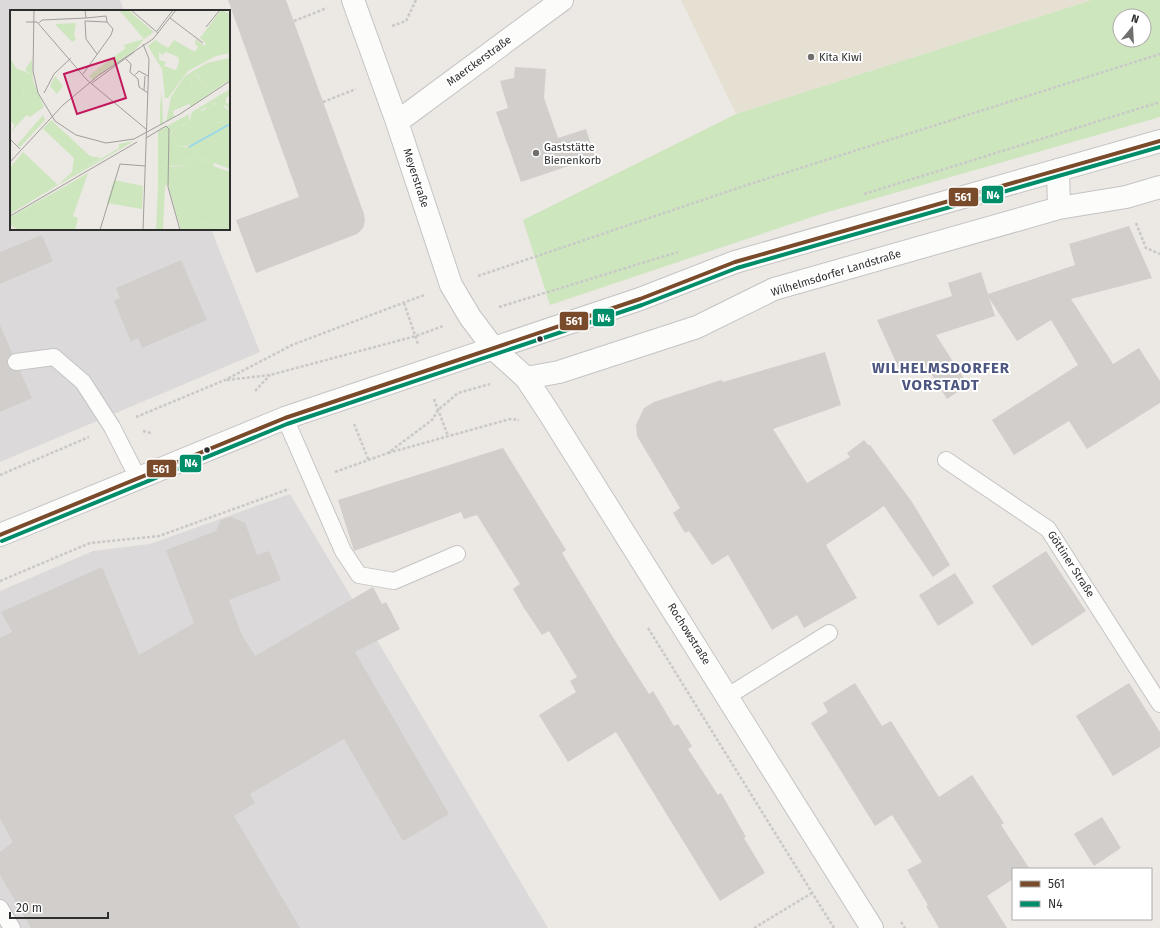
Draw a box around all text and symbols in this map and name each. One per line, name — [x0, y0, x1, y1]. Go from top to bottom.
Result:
north arrow — [1112, 8, 1152, 48]
inset map — [10, 10, 230, 230]
text: N — [1129, 12, 1140, 26]
street label: Maerckerstraße — [444, 33, 514, 89]
place label: Kita Kiwi — [819, 51, 862, 64]
marker: Kita Kiwi — [806, 52, 816, 62]
place label: Gaststätte Bienenkorb — [544, 141, 601, 167]
street label: Meyerstraße — [400, 147, 432, 209]
marker: Gaststätte Bienenkorb — [531, 148, 541, 158]
line badge: N4 — [981, 185, 1004, 204]
line badge: 561 — [948, 187, 979, 207]
text: N4 — [986, 189, 1000, 202]
text: 561 — [955, 191, 971, 204]
street label: Wilhelmsdorfer Landstraße — [769, 247, 903, 299]
line badge: N4 — [592, 308, 615, 327]
line badge: 561 — [559, 311, 589, 331]
text: N4 — [597, 312, 611, 325]
text: 561 — [566, 315, 582, 328]
unlabelled marker — [535, 334, 545, 344]
district label: WILHELMSDORFER VORSTADT — [872, 359, 1010, 394]
unlabelled marker — [202, 445, 212, 455]
line badge: N4 — [179, 454, 202, 473]
text: N4 — [184, 457, 198, 470]
line badge: 561 — [146, 459, 177, 478]
text: 561 — [153, 463, 169, 476]
street label: Göttiner Straße — [1045, 528, 1097, 600]
street label: Rochowstraße — [665, 601, 713, 667]
legend — [1012, 868, 1152, 920]
text: 561 — [1048, 877, 1065, 891]
scale bar — [10, 894, 108, 920]
text: N4 — [1048, 897, 1063, 911]
text: 20 m — [16, 901, 42, 915]

